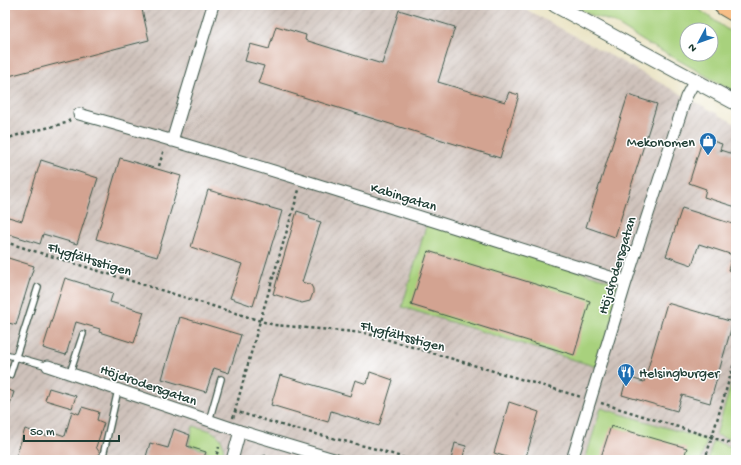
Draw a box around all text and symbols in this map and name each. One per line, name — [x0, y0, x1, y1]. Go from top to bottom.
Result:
north arrow — [679, 22, 719, 62]
text: N — [686, 41, 700, 54]
shop icon: Mekonomen — [698, 131, 718, 156]
place label: Mekonomen — [627, 135, 695, 152]
street label: Kabingatan — [368, 180, 439, 217]
street label: Höjdrodersgatan — [595, 215, 641, 317]
street label: Flygfältsstigen — [44, 239, 134, 281]
street label: Flygfältsstigen — [357, 318, 447, 357]
street label: Höjdrodersgatan — [98, 362, 199, 411]
restaurant icon: Helsingburger — [616, 362, 636, 387]
place label: Helsingburger — [639, 366, 720, 383]
scale bar — [24, 417, 119, 443]
text: 50 m — [30, 426, 55, 440]

